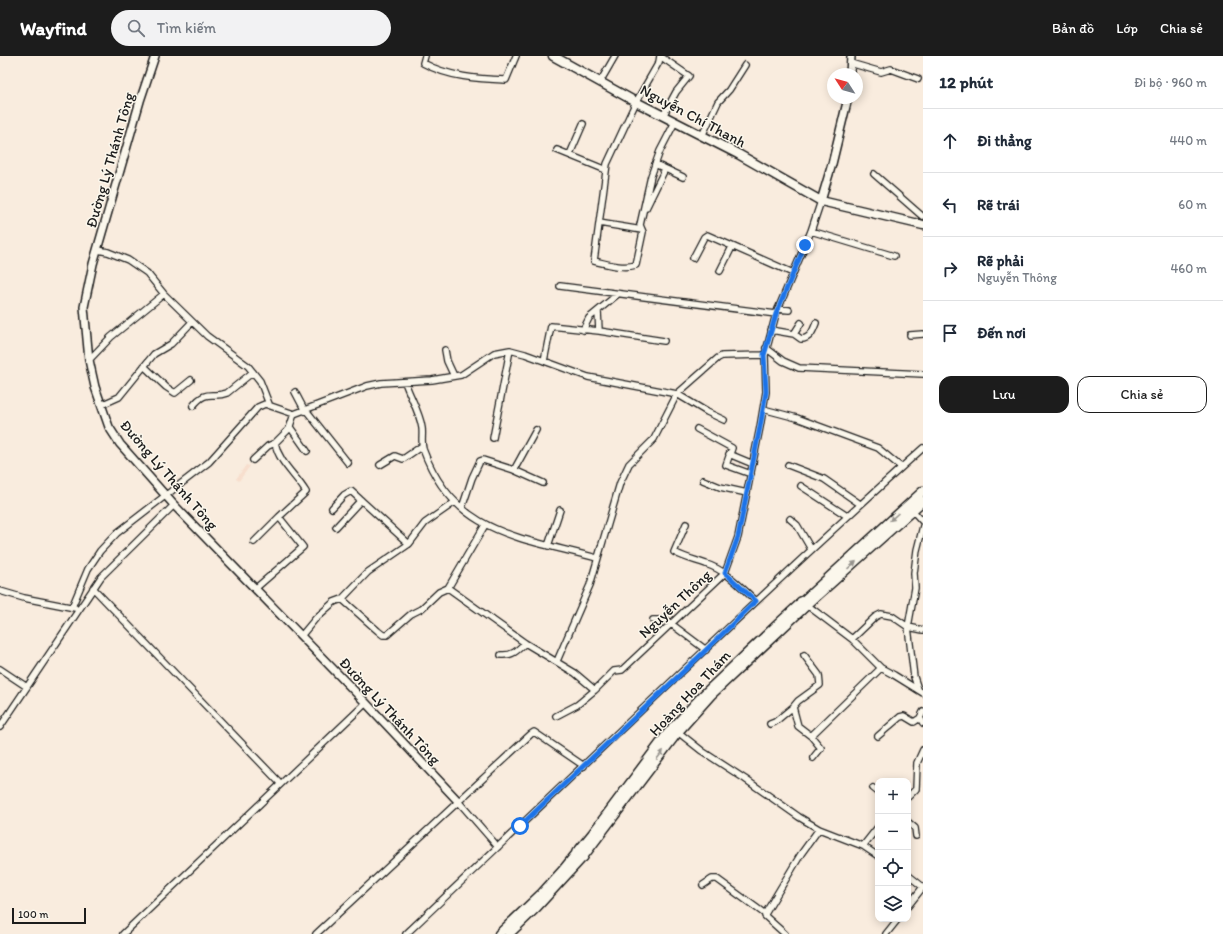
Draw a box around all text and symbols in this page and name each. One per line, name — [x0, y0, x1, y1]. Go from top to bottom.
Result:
search box — [111, 10, 391, 46]
text: Wayfind — [20, 17, 87, 40]
icon: search — [125, 17, 147, 39]
text: Tìm kiếm — [157, 19, 216, 37]
text: Bản đồ — [1052, 20, 1094, 37]
text: Lớp — [1116, 20, 1138, 37]
text: Chia sẻ — [1160, 20, 1203, 37]
north arrow — [827, 68, 863, 104]
text: 12 phút — [939, 72, 993, 92]
text: Đi bộ · 960 m — [1134, 75, 1207, 90]
street label: Nguyễn Chí Thanh — [637, 81, 749, 152]
street label: Đường Lý Thánh Tông — [82, 90, 138, 230]
icon: ahead — [939, 130, 961, 152]
text: Đi thẳng — [977, 132, 1032, 150]
text: 440 m — [1170, 133, 1207, 148]
icon: left — [939, 194, 961, 216]
text: Rẽ trái — [977, 196, 1020, 214]
text: 60 m — [1178, 197, 1207, 212]
route end — [796, 236, 814, 254]
text: Rẽ phải — [977, 252, 1024, 270]
icon: right — [939, 258, 961, 280]
text: 460 m — [1170, 261, 1207, 276]
text: Nguyễn Thông — [977, 270, 1057, 285]
icon: arrive — [939, 322, 961, 344]
text: Đến nơi — [977, 324, 1026, 342]
button: Lưu — [939, 376, 1069, 413]
button: Chia sẻ — [1077, 376, 1207, 413]
street label: Đường Lý Thánh Tông — [116, 416, 222, 534]
one-way arrow — [889, 513, 899, 522]
one-way arrow — [846, 561, 857, 570]
street label: Nguyễn Thông — [635, 566, 715, 642]
street label: Hoàng Hoa Thám — [646, 646, 734, 740]
street label: Đường Lý Thánh Tông — [336, 654, 445, 769]
one-way arrow — [656, 750, 664, 761]
map controls — [875, 778, 911, 922]
button: + — [875, 778, 911, 814]
button: − — [875, 814, 911, 850]
route start — [511, 817, 529, 835]
button: locate — [875, 850, 911, 886]
button: layers — [875, 886, 911, 922]
scale bar — [12, 906, 86, 925]
text: 100 m — [18, 908, 48, 921]

